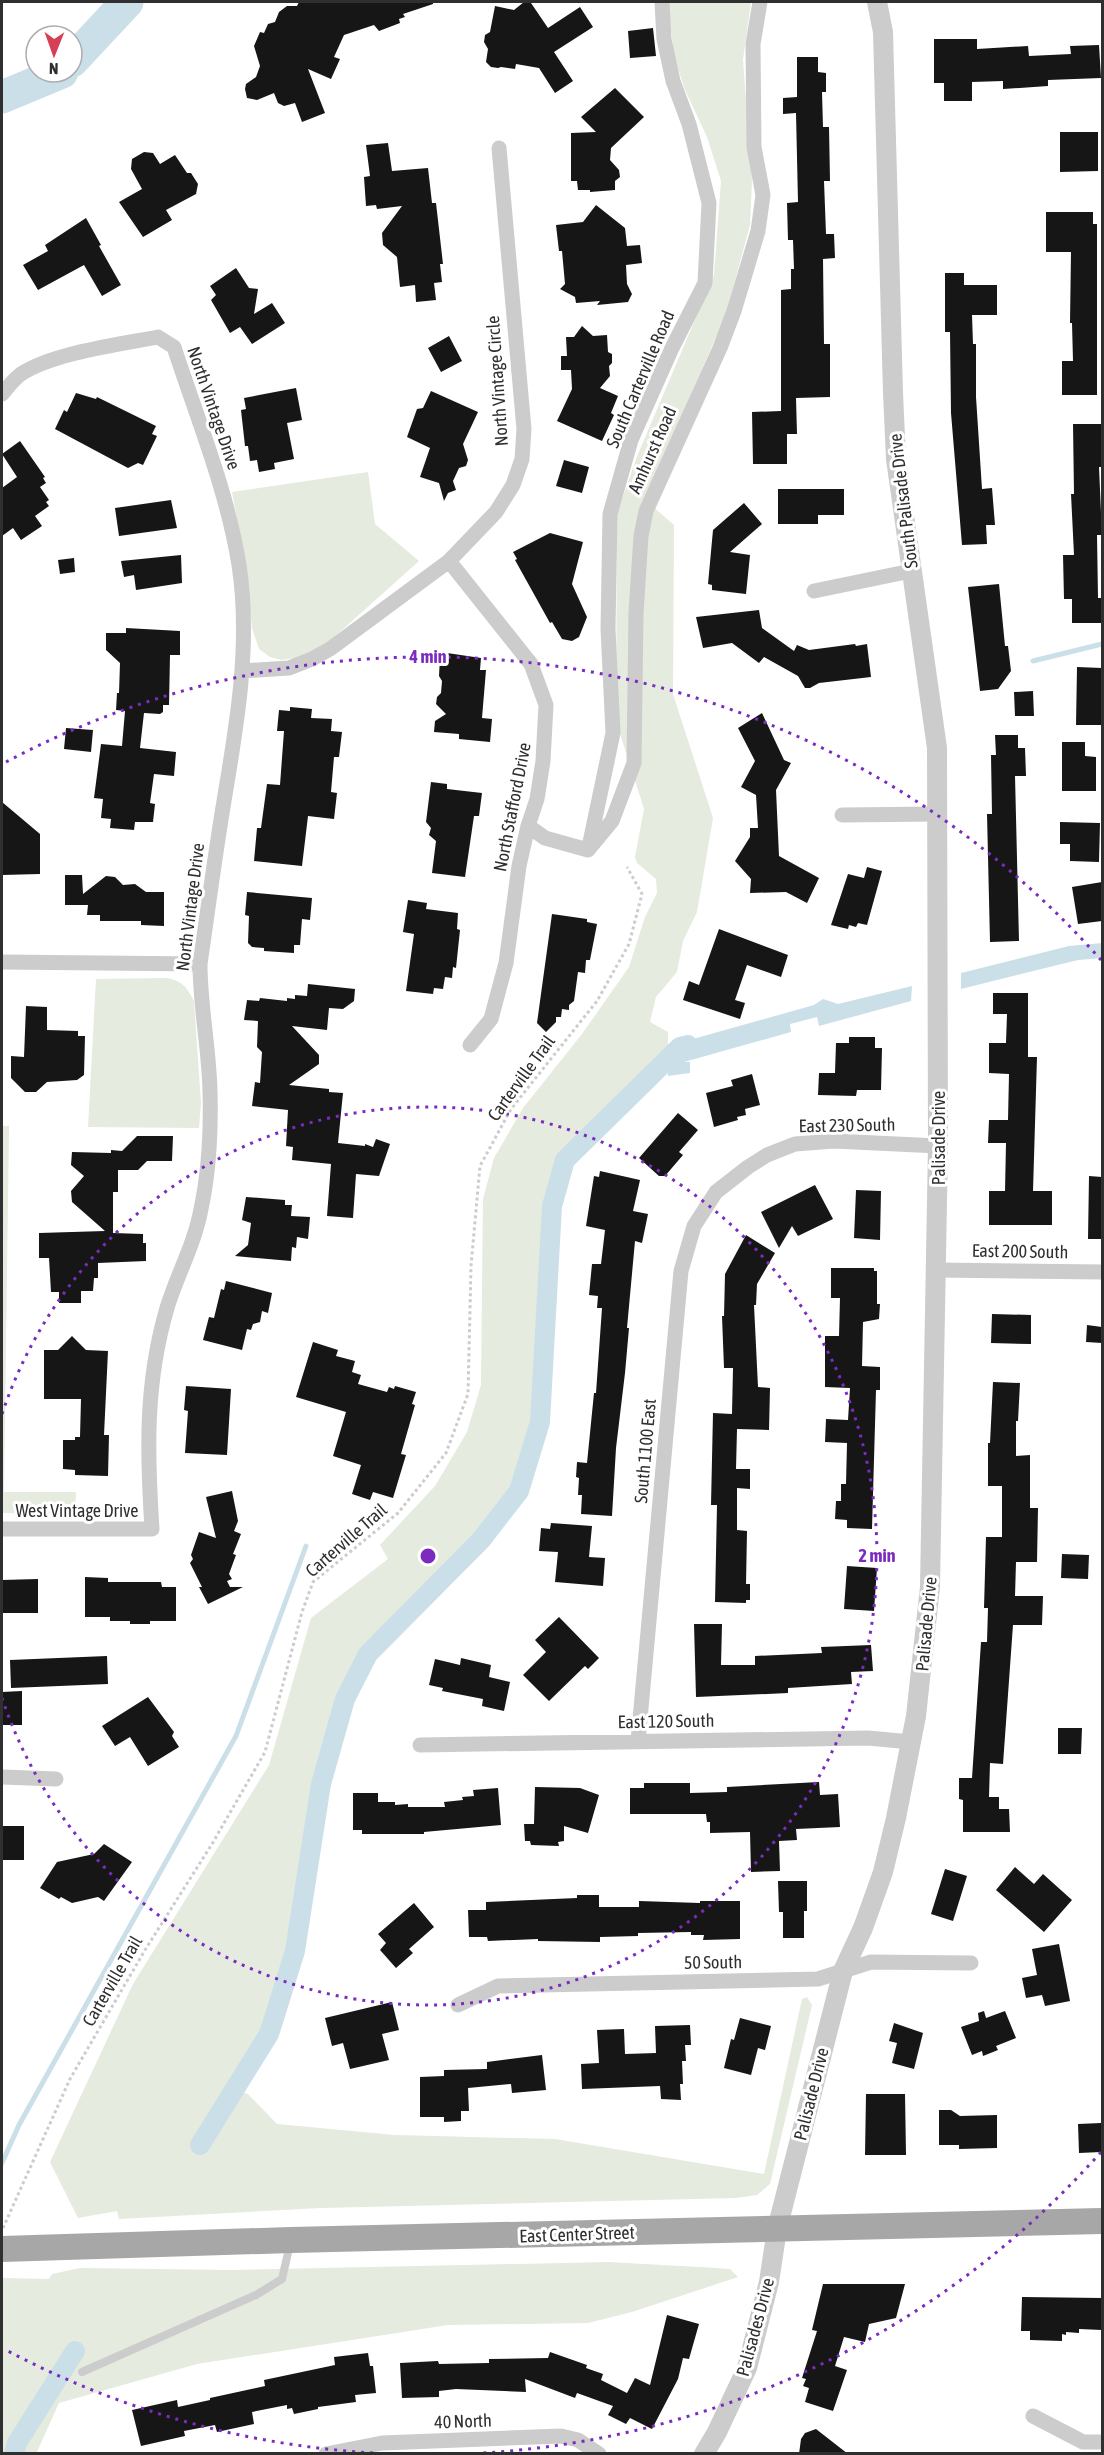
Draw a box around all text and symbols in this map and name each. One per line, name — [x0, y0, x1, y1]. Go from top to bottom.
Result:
north arrow — [24, 24, 84, 84]
text: N — [49, 60, 59, 78]
street label: South Carterville Road — [602, 307, 678, 451]
street label: North Vintage Circle — [482, 315, 512, 447]
street label: North Vintage Drive — [183, 344, 245, 472]
street label: Amhurst Road — [624, 403, 680, 497]
street label: South Palisade Drive — [884, 432, 922, 570]
text: 4 min — [409, 646, 447, 667]
street label: North Stafford Drive — [489, 741, 535, 873]
street label: North Vintage Drive — [172, 842, 208, 972]
street label: Carterville Trail — [483, 1031, 559, 1125]
street label: Palisade Drive — [928, 1091, 949, 1185]
street label: East 230 South — [799, 1114, 895, 1136]
street label: East 200 South — [972, 1240, 1068, 1262]
street label: South 1100 East — [630, 1398, 660, 1504]
street label: Carterville Trail — [301, 1499, 391, 1581]
street label: West Vintage Drive — [16, 1500, 138, 1521]
text: 2 min — [859, 1545, 896, 1566]
centre of rings — [418, 1546, 438, 1566]
street label: Palisade Drive — [911, 1576, 941, 1672]
street label: East 120 South — [618, 1710, 714, 1732]
street label: Carterville Trail — [78, 1932, 146, 2030]
street label: 50 South — [684, 1951, 742, 1973]
street label: Palisade Drive — [789, 2046, 833, 2142]
street label: East Center Street — [519, 2221, 635, 2247]
street label: Palisades Drive — [732, 2276, 778, 2378]
street label: 40 North — [434, 2410, 492, 2432]

